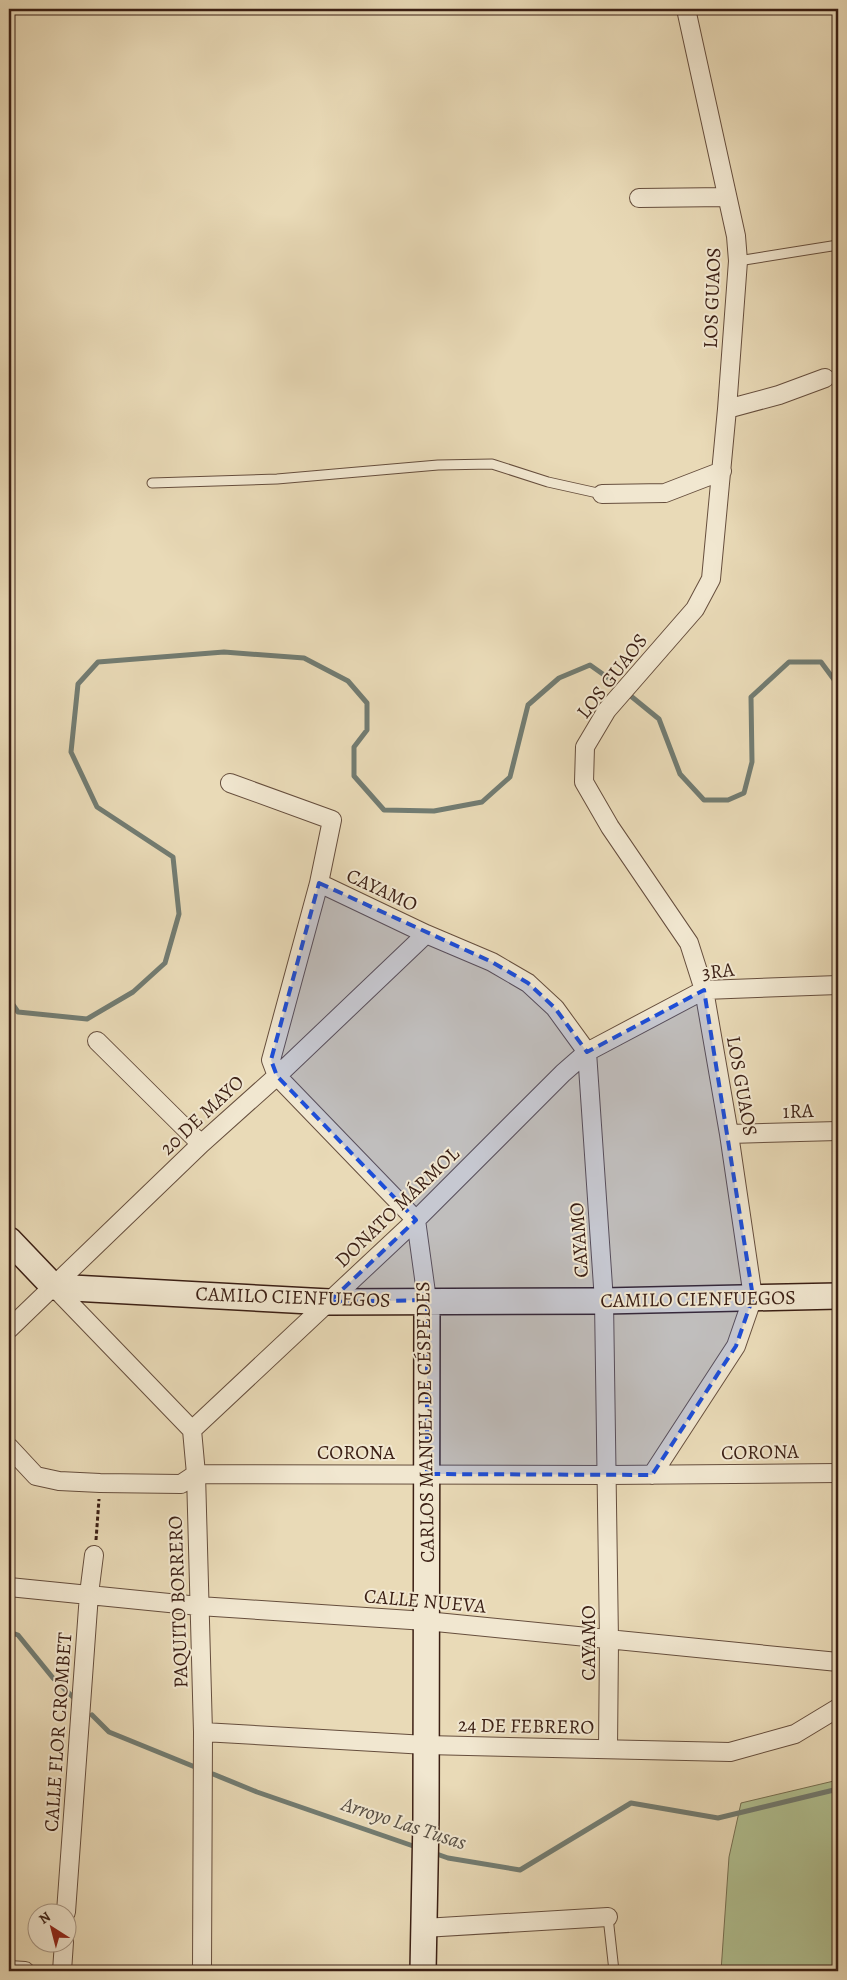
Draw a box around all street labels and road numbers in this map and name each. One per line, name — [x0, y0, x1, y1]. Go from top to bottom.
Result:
street label: LOS GUAOS — [697, 247, 727, 349]
street label: LOS GUAOS — [570, 628, 654, 724]
street label: CAYAMO — [342, 862, 422, 918]
street label: 3RA — [700, 956, 736, 986]
street label: LOS GUAOS — [720, 1034, 764, 1138]
street label: 20 DE MAYO — [154, 1069, 250, 1161]
street label: 1RA — [782, 1097, 814, 1125]
street label: DONATO MÁRMOL — [329, 1140, 466, 1273]
street label: CAYAMO — [563, 1201, 595, 1279]
street label: CAMILO CIENFUEGOS — [195, 1280, 391, 1314]
street label: CARLOS MANUEL DE CÉSPEDES — [409, 1281, 441, 1563]
street label: CAMILO CIENFUEGOS — [600, 1284, 796, 1314]
street label: CORONA — [721, 1438, 799, 1466]
street label: CORONA — [317, 1439, 395, 1466]
street label: PAQUITO BORRERO — [161, 1515, 195, 1689]
street label: CALLE NUEVA — [363, 1582, 487, 1620]
street label: CAYAMO — [575, 1605, 602, 1681]
street label: CALLE FLOR CROMBET — [38, 1631, 78, 1833]
street label: 24 DE FEBRERO — [458, 1711, 595, 1741]

